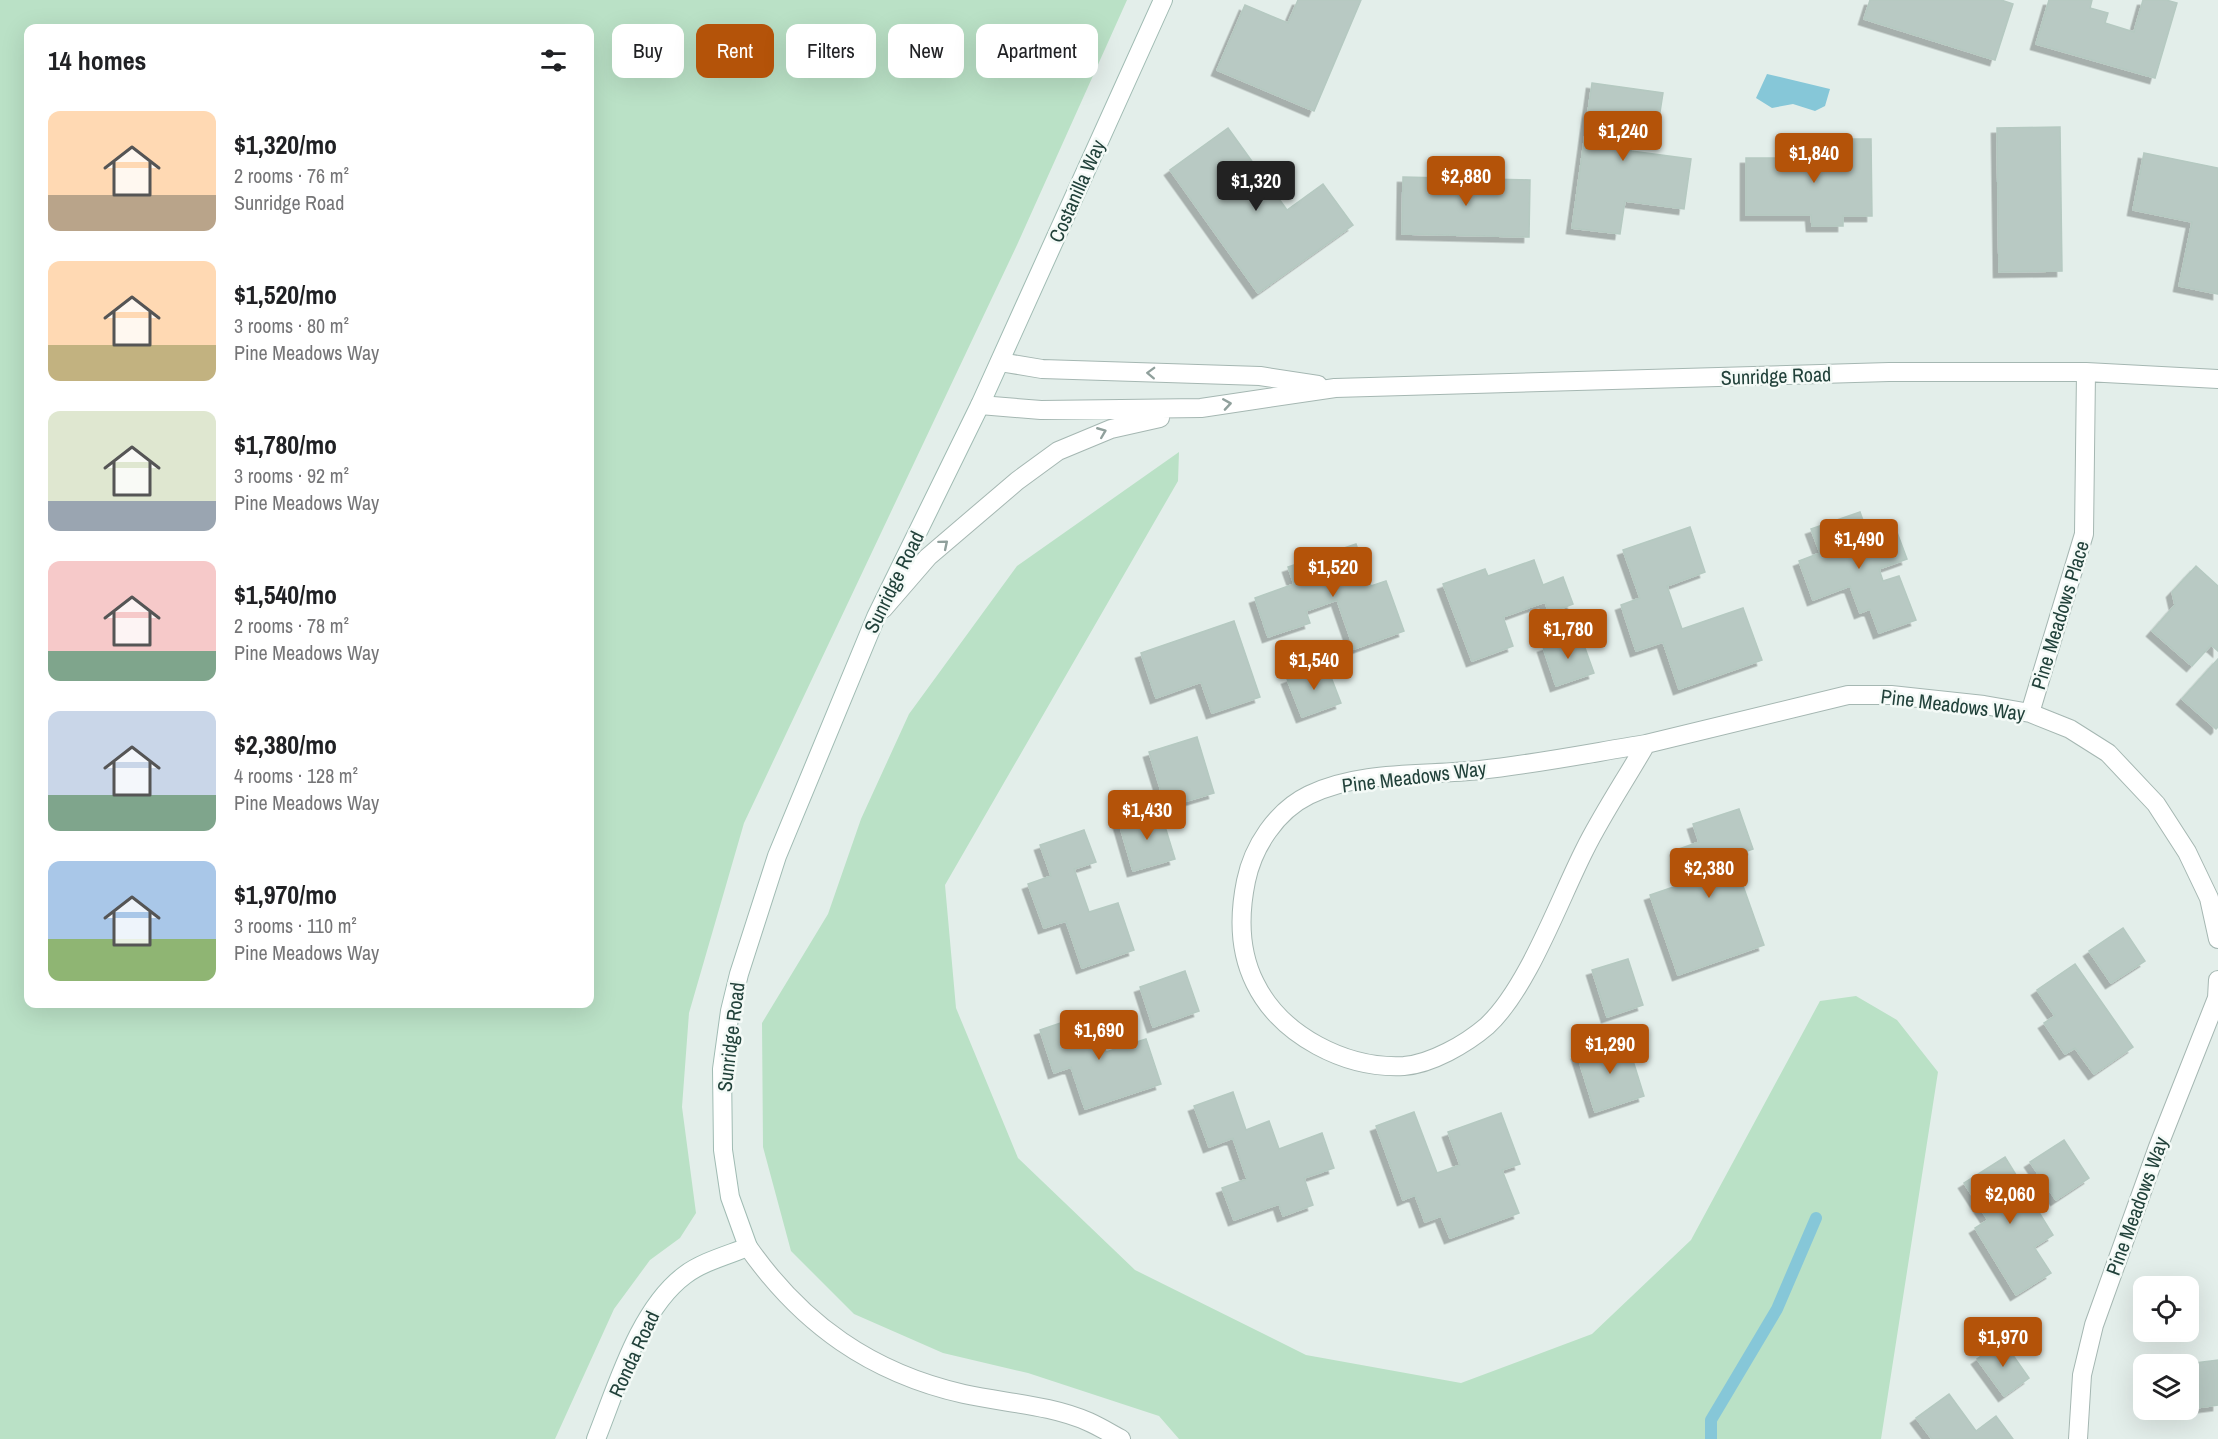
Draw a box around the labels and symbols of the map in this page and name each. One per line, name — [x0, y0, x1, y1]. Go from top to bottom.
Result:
pin: $1,240 — [1574, 111, 1672, 162]
pin: $1,840 — [1765, 133, 1863, 184]
street label: Costanilla Way — [1042, 134, 1112, 246]
pin: $2,880 — [1417, 156, 1515, 207]
pin: $1,320 — [1207, 161, 1305, 212]
street label: Sunridge Road — [1720, 360, 1832, 391]
one-way arrow — [1147, 366, 1156, 379]
one-way arrow — [1223, 399, 1232, 411]
one-way arrow — [1096, 427, 1107, 439]
pin: $1,490 — [1810, 519, 1908, 570]
street label: Sunridge Road — [857, 526, 930, 637]
street label: Pine Meadows Place — [2024, 537, 2095, 692]
one-way arrow — [938, 540, 949, 551]
pin: $1,520 — [1284, 547, 1382, 598]
pin: $1,780 — [1519, 609, 1617, 660]
pin: $1,540 — [1265, 640, 1363, 691]
street label: Pine Meadows Way — [1879, 682, 2028, 727]
street label: Pine Meadows Way — [1340, 754, 1488, 799]
pin: $1,430 — [1098, 790, 1196, 841]
pin: $2,380 — [1660, 848, 1758, 899]
street label: Sunridge Road — [710, 981, 751, 1093]
pin: $1,690 — [1050, 1010, 1148, 1061]
pin: $1,290 — [1561, 1024, 1659, 1075]
street label: Pine Meadows Way — [2099, 1132, 2174, 1279]
pin: $2,060 — [1961, 1174, 2059, 1225]
street label: Ronda Road — [602, 1306, 665, 1401]
pin: $1,970 — [1954, 1317, 2052, 1368]

